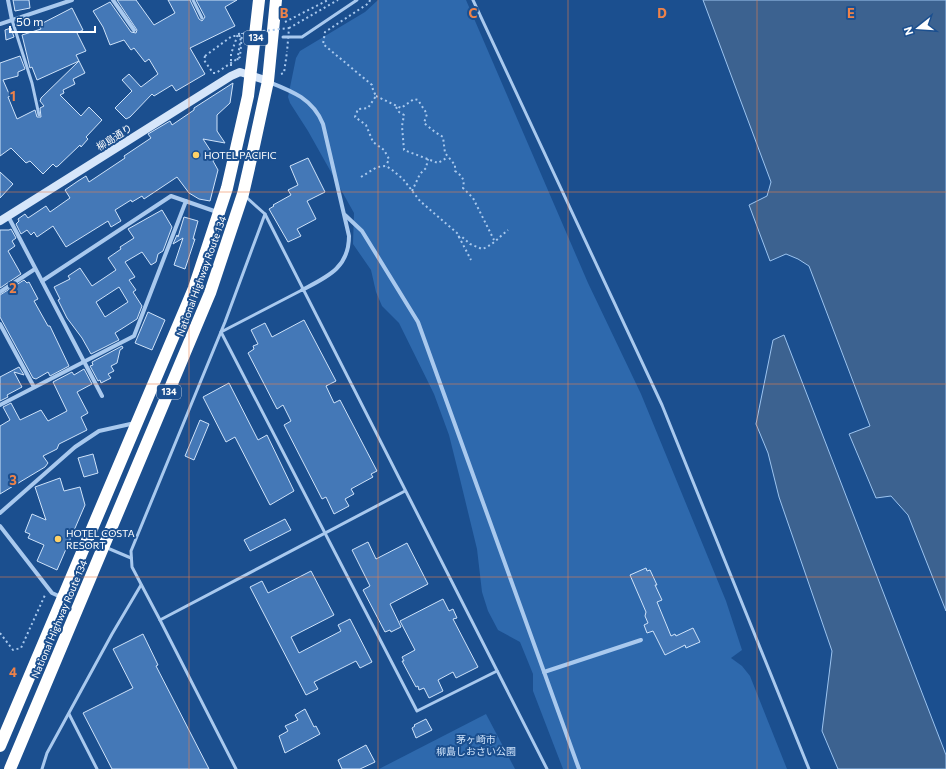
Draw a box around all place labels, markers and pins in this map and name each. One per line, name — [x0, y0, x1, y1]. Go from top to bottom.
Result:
place label: HOTEL PACIFIC — [204, 149, 277, 161]
marker: HOTEL PACIFIC — [191, 150, 201, 160]
place label: HOTEL COSTA RESORT — [66, 527, 135, 551]
marker: HOTEL COSTA RESORT — [53, 534, 63, 544]

